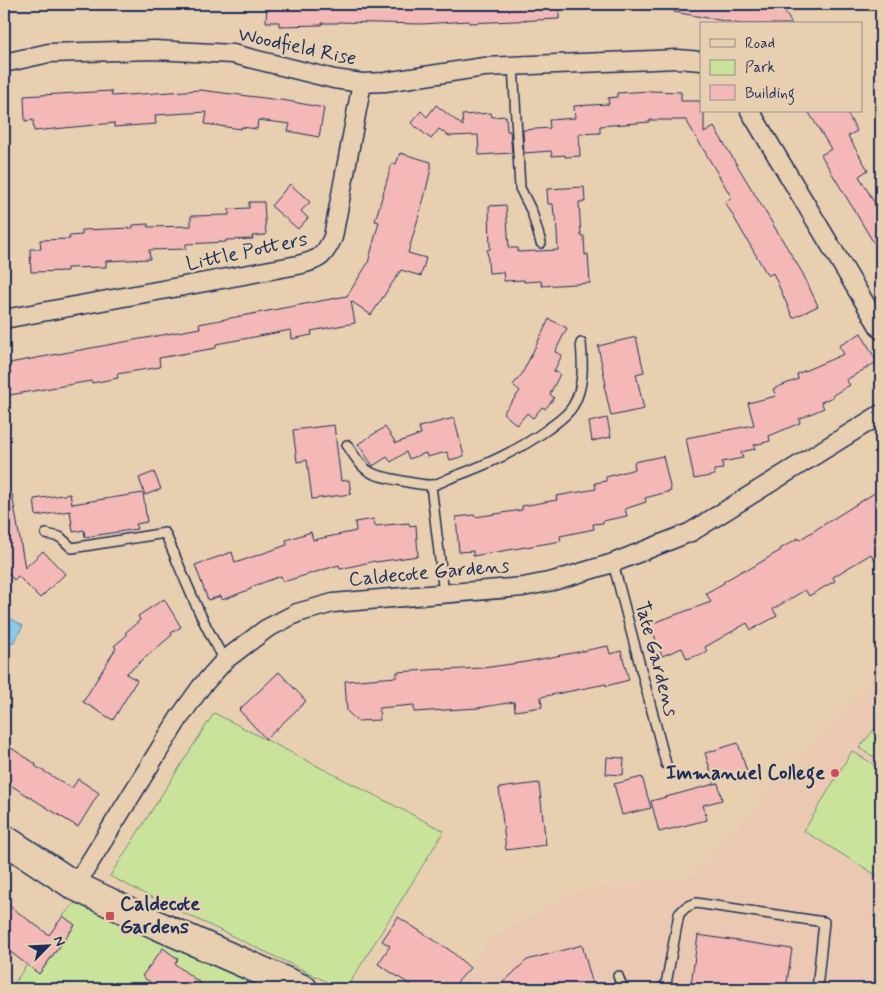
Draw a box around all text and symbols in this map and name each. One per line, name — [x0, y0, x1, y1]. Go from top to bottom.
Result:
street label: Woodfield Rise — [235, 21, 359, 73]
legend — [700, 22, 862, 112]
text: Road — [745, 34, 775, 54]
text: Park — [745, 58, 775, 78]
text: Building — [745, 84, 795, 105]
street label: Little Potters — [184, 226, 310, 278]
street label: Caldecote Gardens — [348, 553, 511, 593]
street label: Tate Gardens — [628, 598, 684, 720]
place label: Immanuel College — [666, 760, 825, 789]
marker: Immanuel College — [829, 767, 841, 779]
place label: Caldecote Gardens — [120, 891, 200, 941]
marker: Caldecote Gardens — [104, 910, 116, 922]
north arrow — [22, 920, 72, 970]
text: N — [49, 933, 69, 949]

